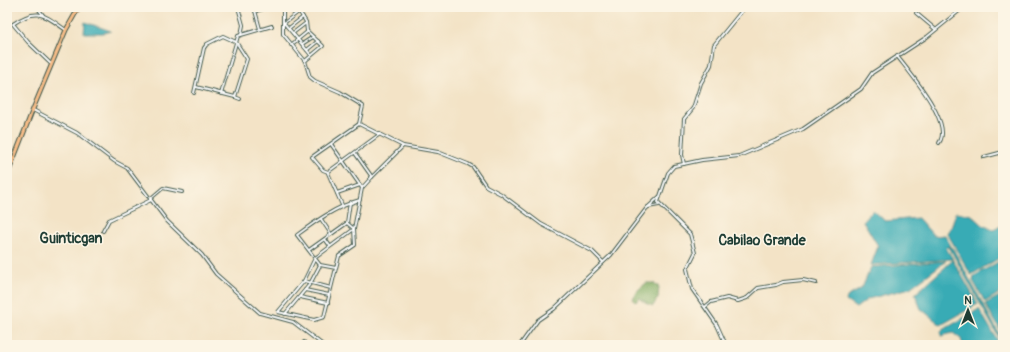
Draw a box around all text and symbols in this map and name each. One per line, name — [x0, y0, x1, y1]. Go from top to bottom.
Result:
district label: Guinticgan — [40, 230, 102, 247]
district label: Cabilao Grande — [718, 232, 807, 249]
north arrow — [948, 290, 988, 330]
text: N — [964, 294, 972, 307]

